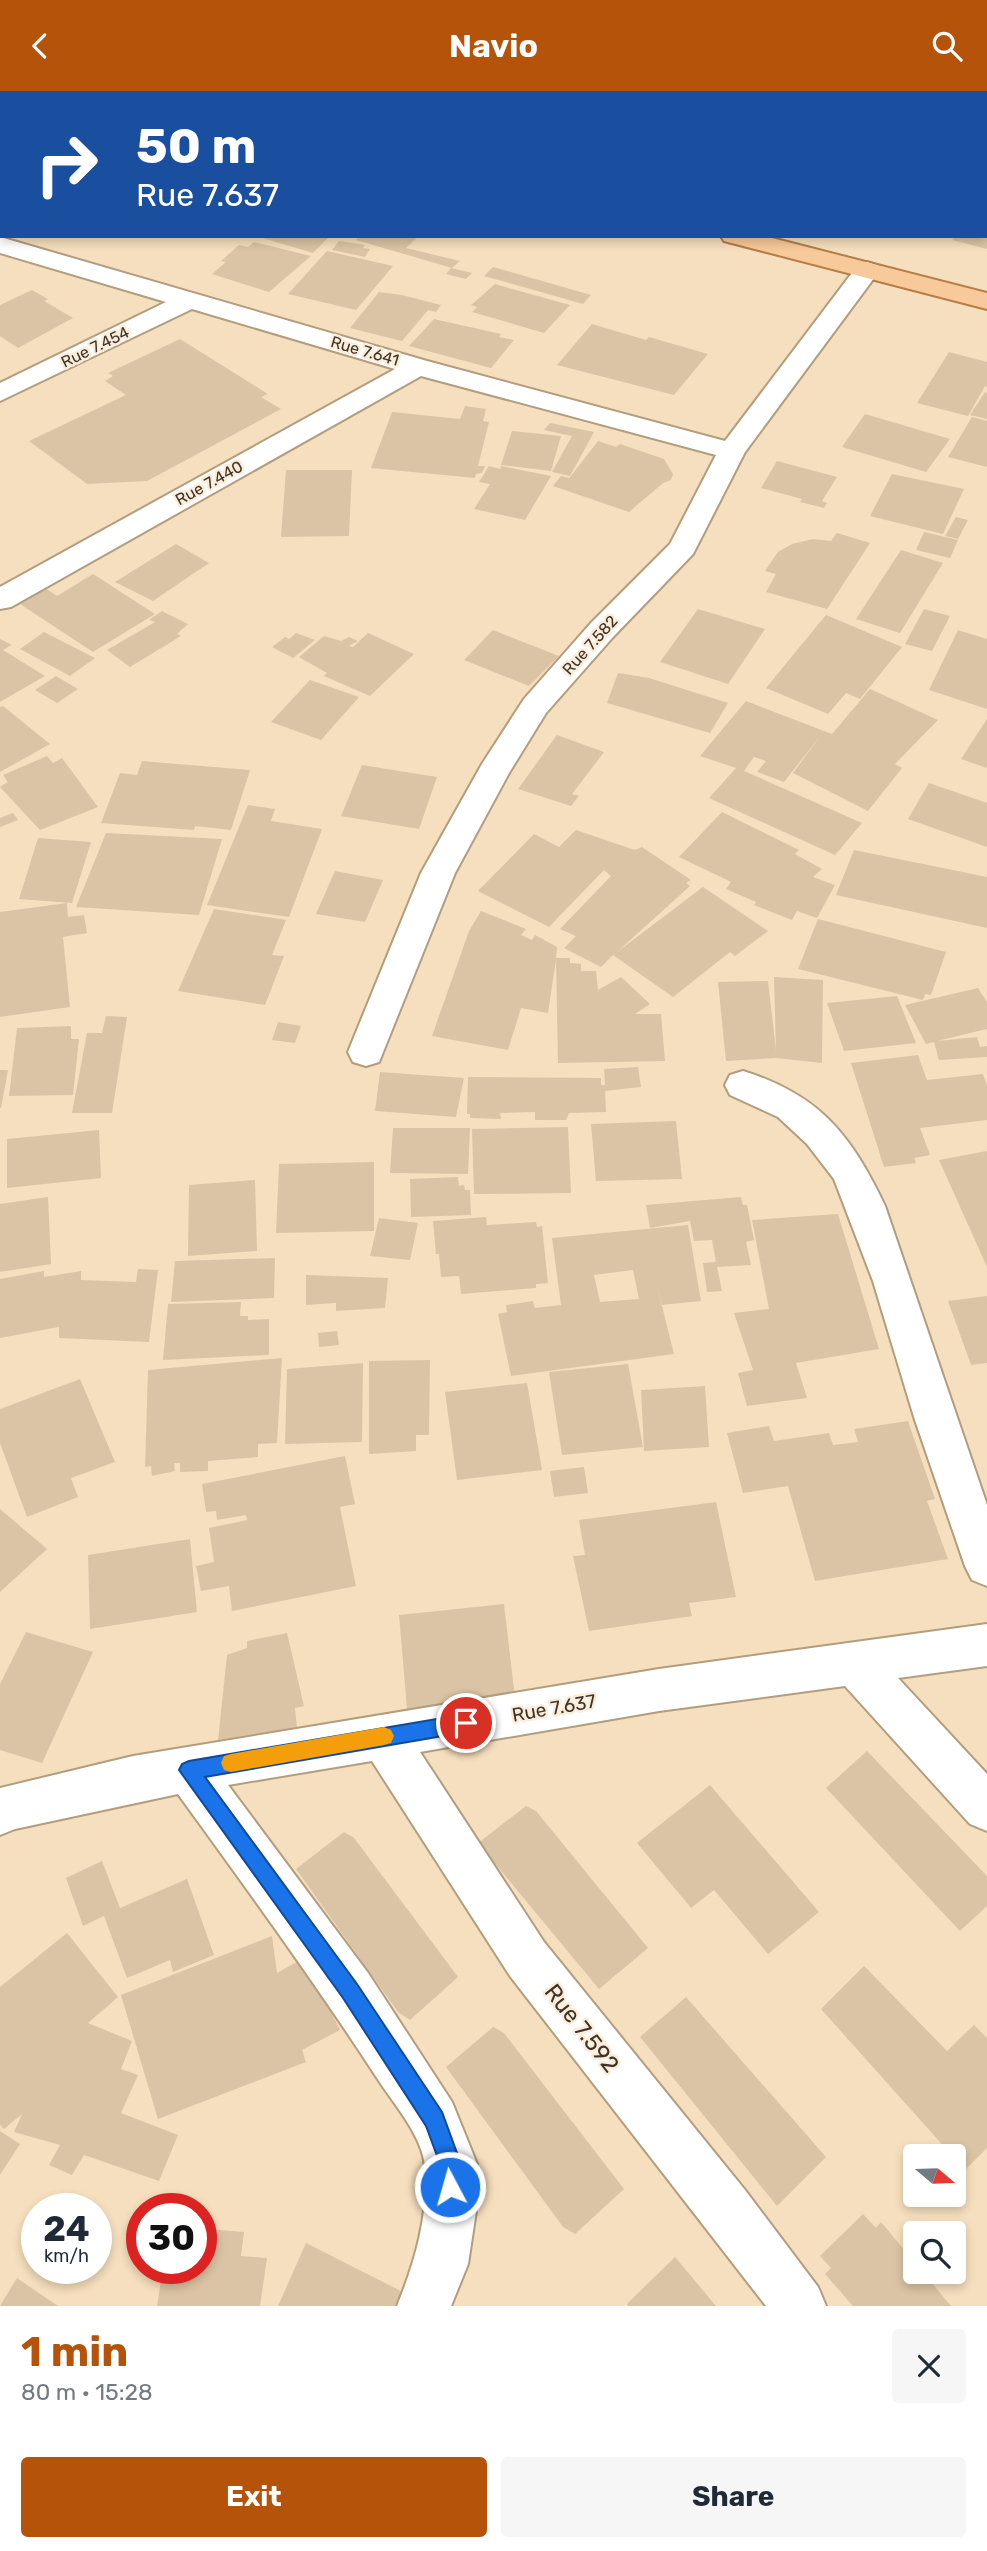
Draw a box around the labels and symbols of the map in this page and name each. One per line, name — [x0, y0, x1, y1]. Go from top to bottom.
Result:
street label: Rue 7.454 — [58, 322, 132, 372]
street label: Rue 7.641 — [329, 332, 401, 370]
street label: Rue 7.440 — [172, 457, 246, 509]
street label: Rue 7.582 — [558, 611, 622, 679]
street label: Rue 7.637 — [510, 1689, 598, 1727]
pin — [436, 1693, 496, 1753]
street label: Rue 7.592 — [539, 1978, 625, 2078]
north arrow — [903, 2144, 966, 2207]
position arrow — [413, 2150, 487, 2224]
speed limit sign: 30 — [126, 2193, 217, 2284]

